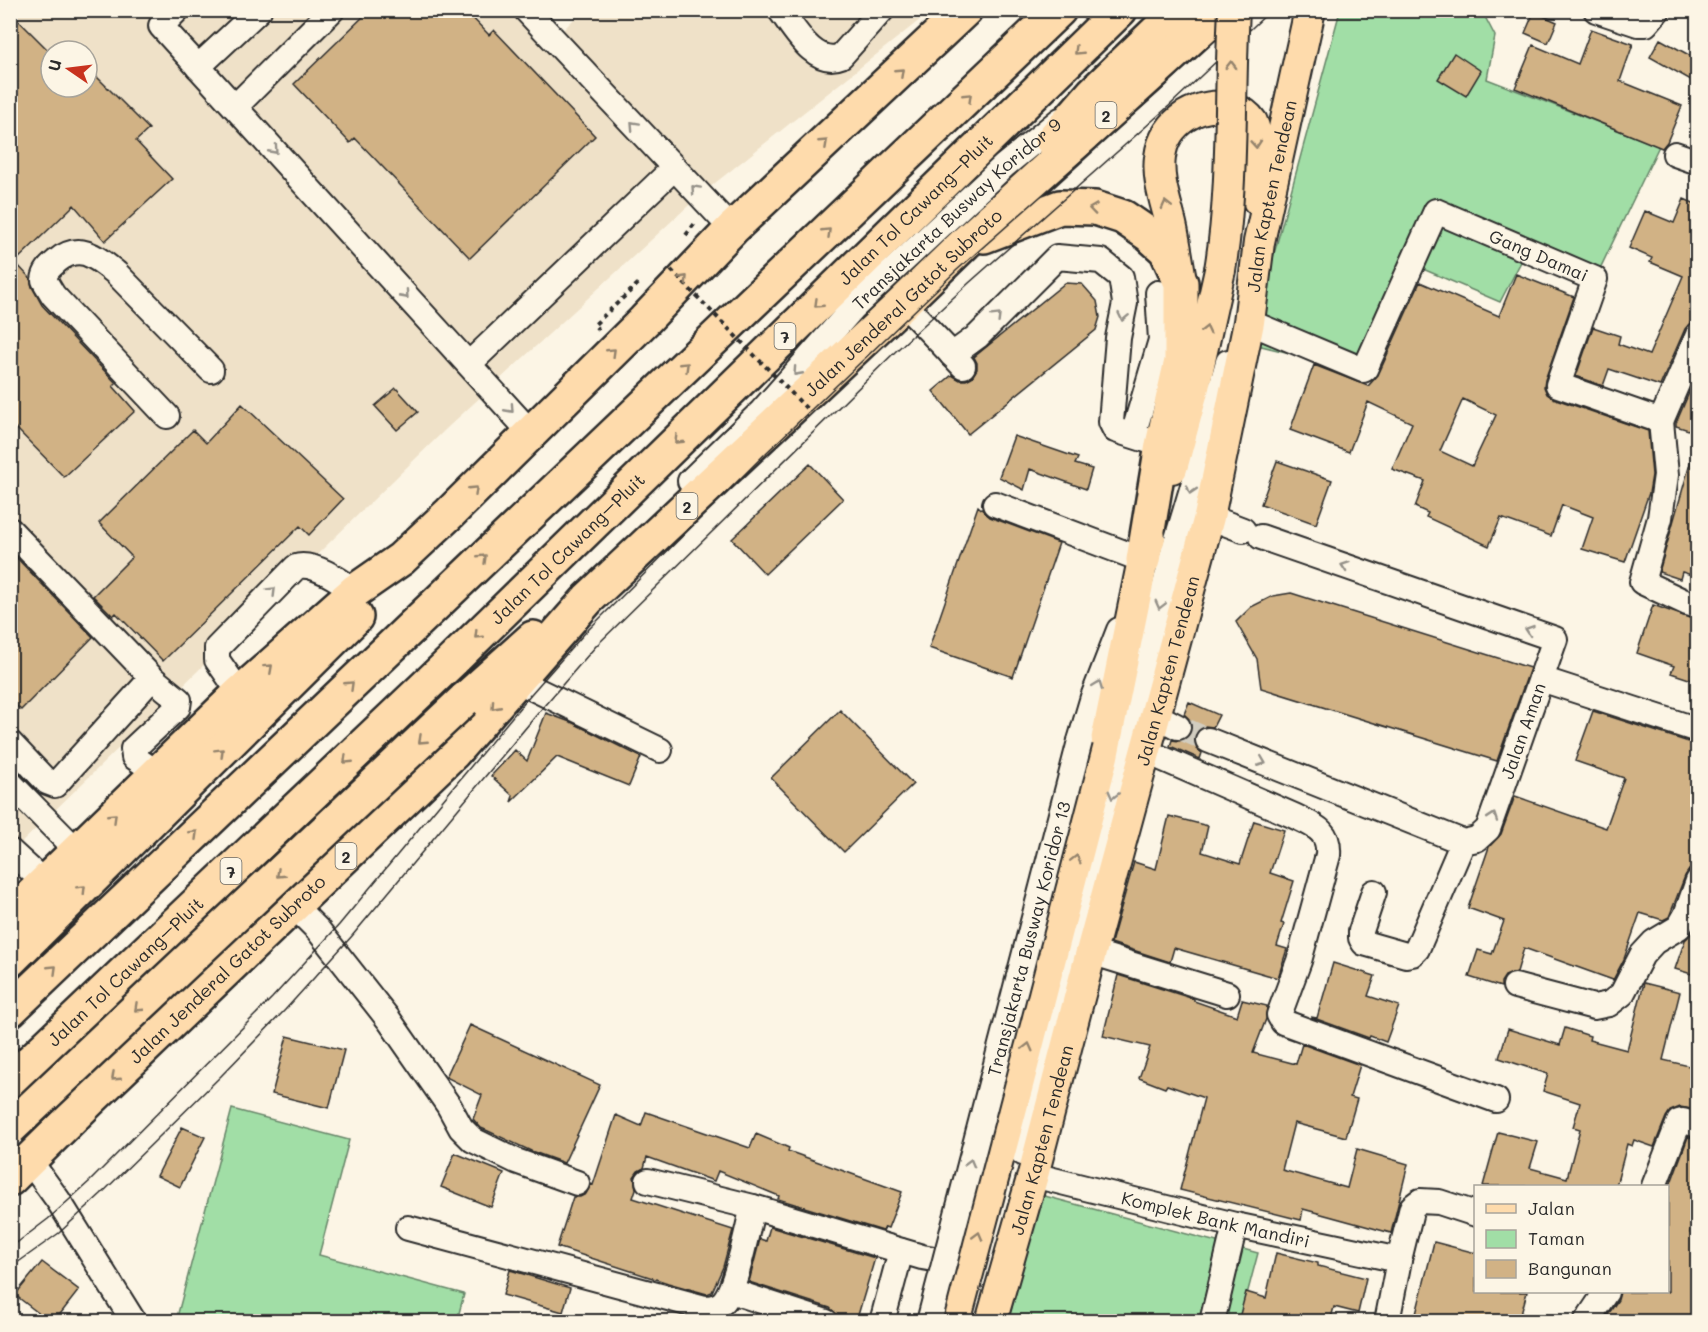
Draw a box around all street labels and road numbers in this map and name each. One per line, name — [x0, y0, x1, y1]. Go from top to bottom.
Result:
street label: Jalan Kapten Tendean — [1241, 98, 1302, 294]
road number: 2 — [1096, 102, 1116, 128]
street label: Transjakarta Busway Koridor 9 — [847, 112, 1066, 315]
street label: Jalan Tol Cawang–Pluit — [833, 128, 998, 290]
street label: Jalan Jenderal Gatot Subroto — [799, 203, 1007, 402]
street label: Gang Damai — [1486, 223, 1592, 287]
road number: 7 — [774, 323, 796, 349]
street label: Jalan Tol Cawang–Pluit — [485, 468, 650, 629]
road number: 2 — [676, 493, 698, 519]
street label: Jalan Kapten Tendean — [1130, 573, 1205, 768]
street label: Jalan Aman — [1495, 679, 1551, 782]
street label: Transjakarta Busway Koridor 13 — [981, 799, 1076, 1079]
road number: 2 — [336, 843, 356, 869]
road number: 7 — [220, 858, 242, 884]
street label: Jalan Jenderal Gatot Subroto — [124, 869, 331, 1069]
street label: Jalan Tol Cawang–Pluit — [42, 892, 209, 1051]
street label: Jalan Kapten Tendean — [1005, 1042, 1078, 1238]
street label: Komplek Bank Mandiri — [1119, 1185, 1312, 1253]

